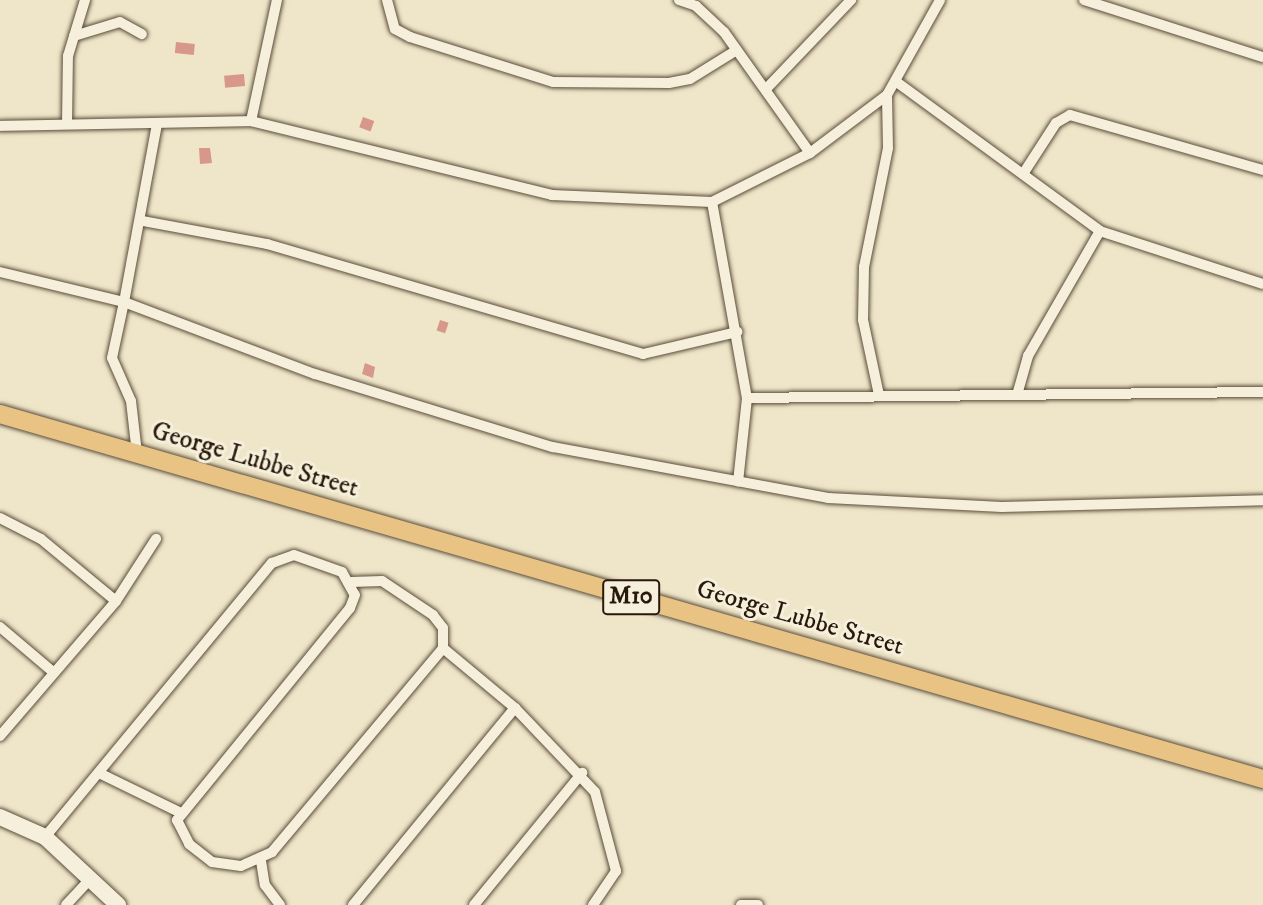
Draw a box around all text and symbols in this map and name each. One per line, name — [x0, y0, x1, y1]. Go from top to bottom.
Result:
street label: George Lubbe Street — [148, 416, 362, 504]
street label: George Lubbe Street — [693, 574, 907, 662]
road number: M10 — [601, 576, 661, 618]

